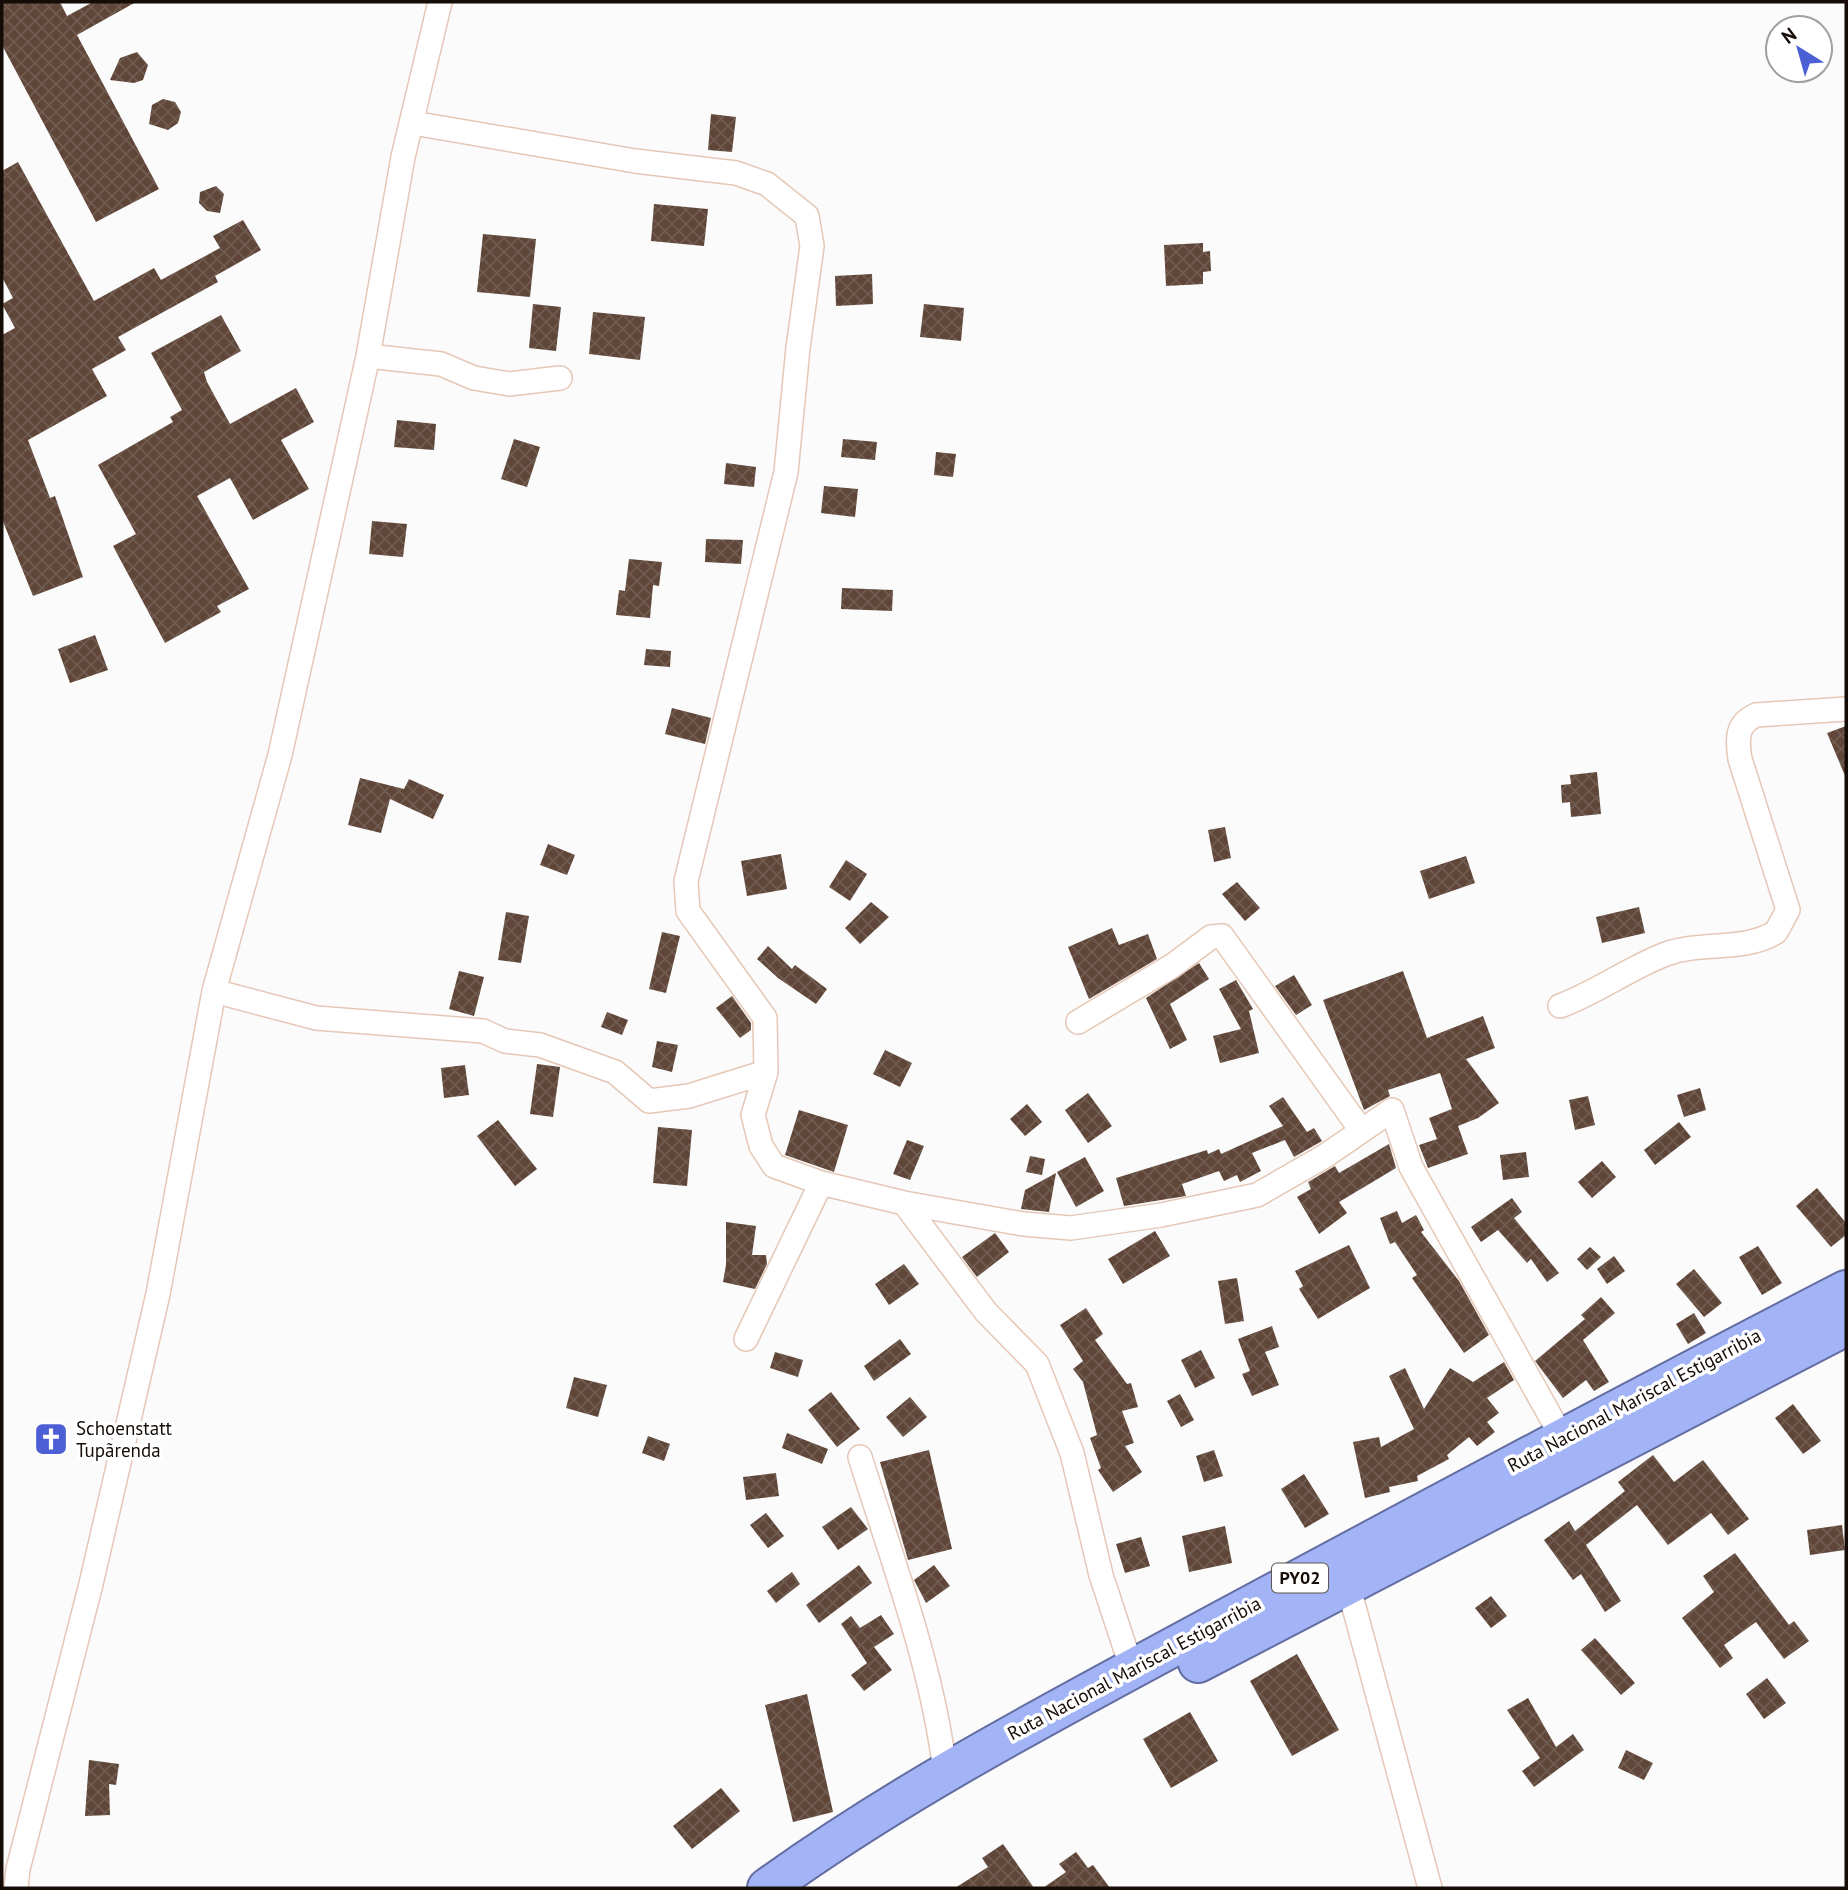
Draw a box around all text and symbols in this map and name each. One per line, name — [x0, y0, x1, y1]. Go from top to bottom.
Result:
north arrow — [1764, 14, 1834, 84]
text: N — [1777, 22, 1801, 49]
street label: Ruta Nacional Mariscal Estigarribia — [1503, 1323, 1765, 1477]
place label: Schoenstatt Tupãrenda — [76, 1416, 173, 1462]
church icon: Schoenstatt Tupãrenda — [32, 1420, 70, 1458]
road number: PY02 — [1272, 1563, 1328, 1592]
street label: Ruta Nacional Mariscal Estigarribia — [1003, 1591, 1265, 1745]

